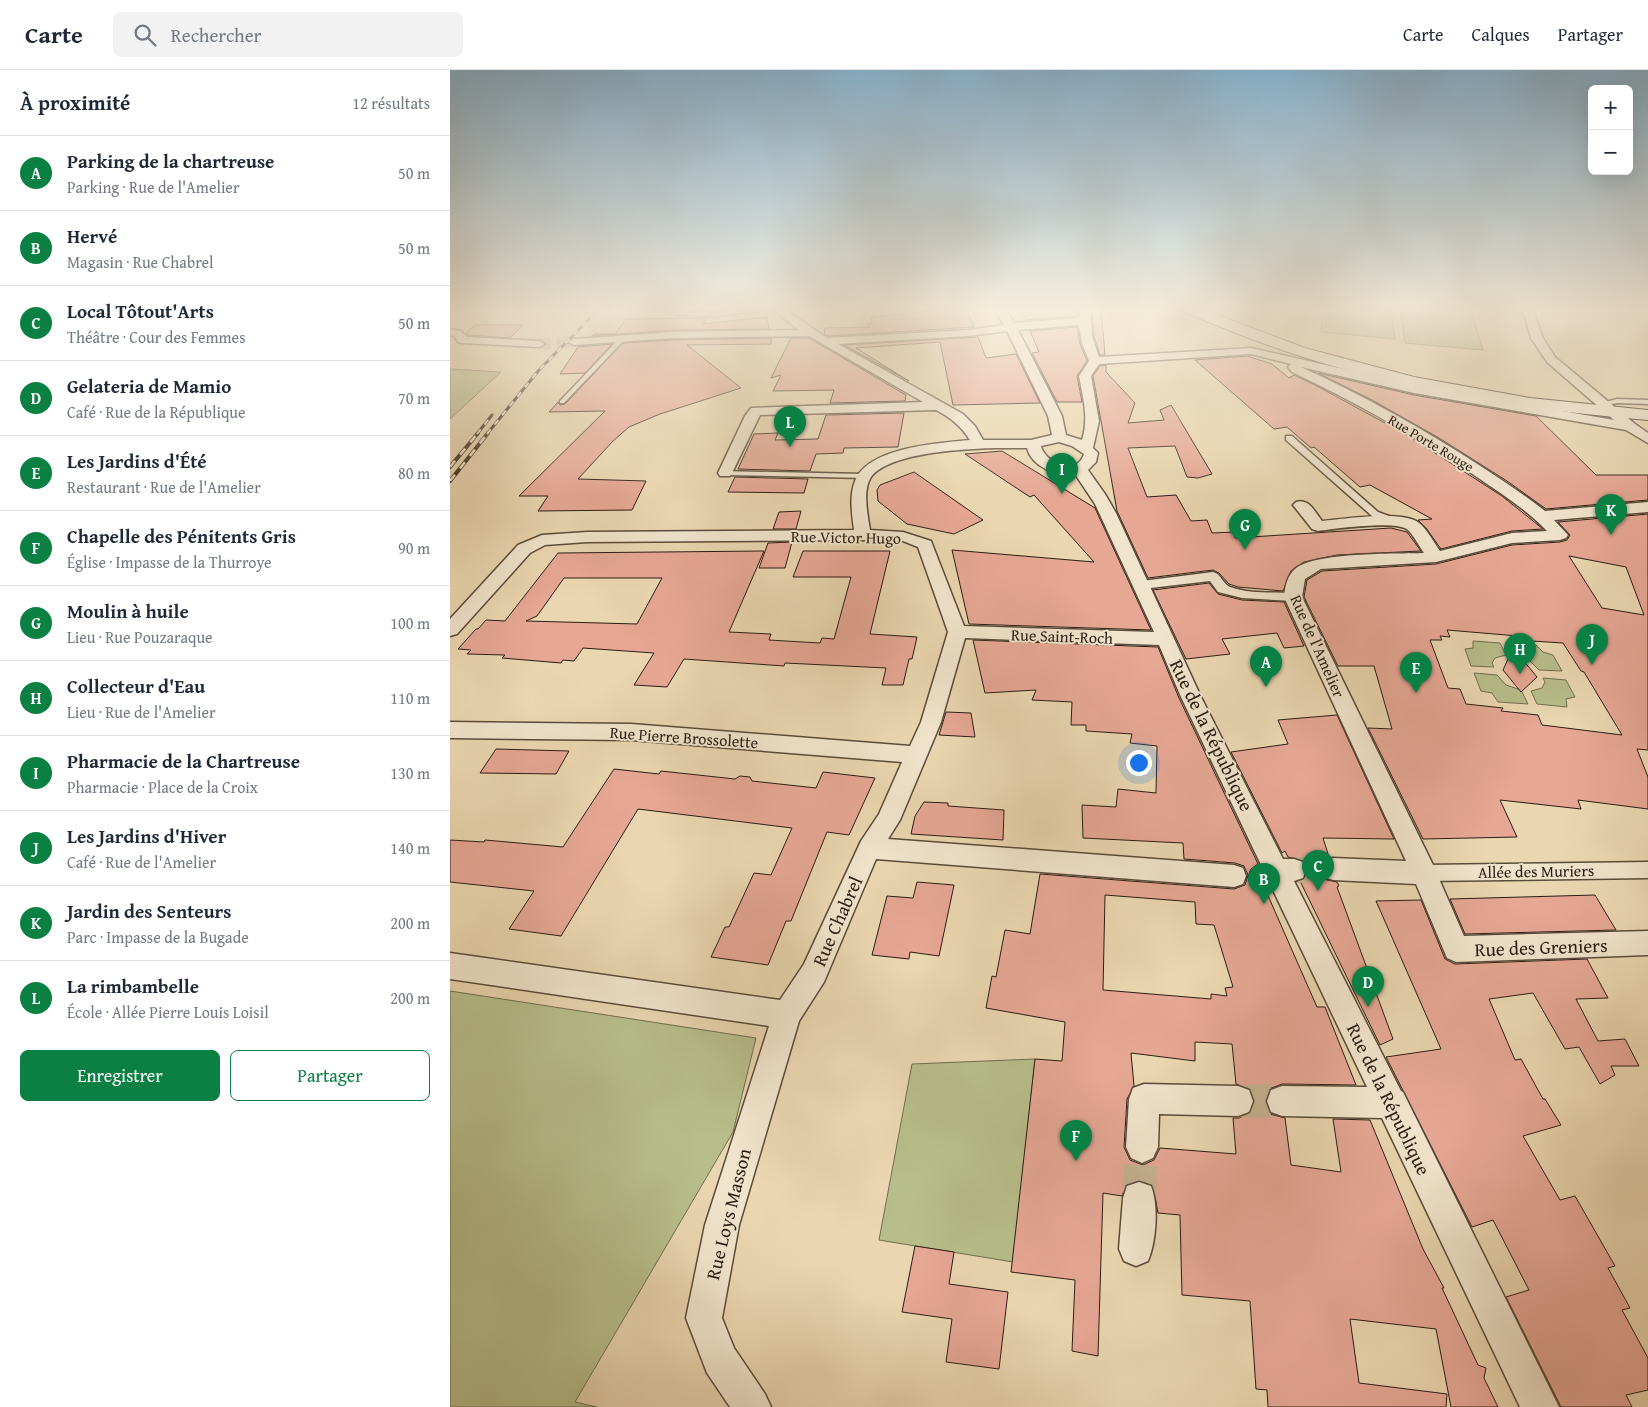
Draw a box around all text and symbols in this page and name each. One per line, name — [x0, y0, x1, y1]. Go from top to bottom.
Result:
search box — [113, 12, 463, 57]
text: Carte — [25, 17, 83, 52]
icon: search — [131, 21, 159, 49]
text: Rechercher — [171, 21, 261, 49]
text: Carte — [1403, 21, 1444, 48]
text: Calques — [1472, 21, 1530, 48]
text: Partager — [1558, 21, 1623, 48]
map controls — [1588, 85, 1633, 175]
button: + — [1588, 85, 1633, 130]
text: À proximité — [20, 87, 130, 118]
text: 12 résultats — [352, 91, 430, 115]
button: − — [1588, 130, 1633, 175]
text: Parking de la chartreuse — [67, 147, 274, 175]
text: A — [31, 161, 41, 185]
text: 50 m — [398, 161, 430, 185]
text: Parking · Rue de l'Amelier — [67, 175, 239, 199]
text: Hervé — [67, 222, 117, 250]
text: B — [31, 236, 41, 260]
text: 50 m — [398, 236, 430, 260]
text: Magasin · Rue Chabrel — [67, 250, 214, 274]
text: Local Tôtout'Arts — [67, 297, 214, 325]
text: C — [31, 311, 41, 335]
text: 50 m — [398, 311, 430, 335]
text: Théâtre · Cour des Femmes — [67, 325, 245, 349]
text: Gelateria de Mamio — [67, 372, 231, 400]
text: D — [31, 386, 41, 410]
text: 70 m — [398, 386, 430, 410]
text: Café · Rue de la République — [67, 400, 246, 424]
pin: L — [774, 406, 806, 447]
street label: Rue Porte Rouge — [1384, 410, 1478, 477]
text: Les Jardins d'Été — [67, 447, 207, 475]
pin: I — [1046, 453, 1078, 494]
text: E — [32, 461, 40, 485]
text: 80 m — [398, 461, 430, 485]
text: Restaurant · Rue de l'Amelier — [67, 475, 261, 499]
pin: K — [1595, 494, 1627, 535]
pin: G — [1229, 509, 1261, 550]
text: Chapelle des Pénitents Gris — [67, 522, 296, 550]
street label: Rue Victor Hugo — [791, 524, 901, 550]
text: F — [32, 536, 40, 560]
text: 90 m — [398, 536, 430, 560]
text: Église · Impasse de la Thurroye — [67, 550, 272, 574]
street label: Rue de l'Amelier — [1285, 591, 1352, 702]
text: Moulin à huile — [67, 597, 189, 625]
text: G — [31, 611, 41, 635]
text: 100 m — [390, 611, 430, 635]
street label: Rue Saint-Roch — [1011, 622, 1113, 650]
pin: J — [1576, 624, 1608, 665]
text: Lieu · Rue Pouzaraque — [67, 625, 213, 649]
pin: H — [1504, 633, 1536, 674]
pin: A — [1250, 646, 1282, 687]
pin: E — [1400, 652, 1432, 693]
street label: Rue de la République — [1163, 654, 1261, 816]
text: Collecteur d'Eau — [67, 672, 205, 700]
text: H — [30, 686, 42, 710]
text: 110 m — [390, 686, 430, 710]
text: Lieu · Rue de l'Amelier — [67, 700, 216, 724]
street label: Rue Pierre Brossolette — [609, 720, 759, 754]
text: Pharmacie de la Chartreuse — [67, 747, 300, 775]
your location — [1126, 750, 1152, 776]
text: I — [33, 761, 39, 785]
text: 130 m — [390, 761, 430, 785]
text: Pharmacie · Place de la Croix — [67, 775, 258, 799]
text: Les Jardins d'Hiver — [67, 822, 226, 850]
text: J — [33, 836, 39, 860]
text: 140 m — [390, 836, 430, 860]
text: Café · Rue de l'Amelier — [67, 850, 216, 874]
pin: C — [1302, 850, 1334, 891]
street label: Allée des Muriers — [1478, 858, 1594, 884]
pin: B — [1248, 863, 1280, 904]
street label: Rue Chabrel — [805, 871, 869, 971]
text: Jardin des Senteurs — [67, 897, 231, 925]
text: K — [31, 911, 41, 935]
text: 200 m — [390, 911, 430, 935]
text: Parc · Impasse de la Bugade — [67, 925, 249, 949]
street label: Rue des Greniers — [1474, 931, 1608, 963]
pin: D — [1352, 966, 1384, 1007]
text: La rimbambelle — [67, 972, 199, 1000]
text: L — [32, 986, 40, 1010]
text: 200 m — [390, 986, 430, 1010]
text: École · Allée Pierre Louis Loisil — [67, 1000, 269, 1024]
street label: Rue de la République — [1340, 1018, 1438, 1180]
button: Enregistrer — [20, 1050, 220, 1101]
button: Partager — [230, 1050, 430, 1101]
pin: F — [1060, 1120, 1092, 1161]
street label: Rue Loys Masson — [698, 1145, 758, 1283]

